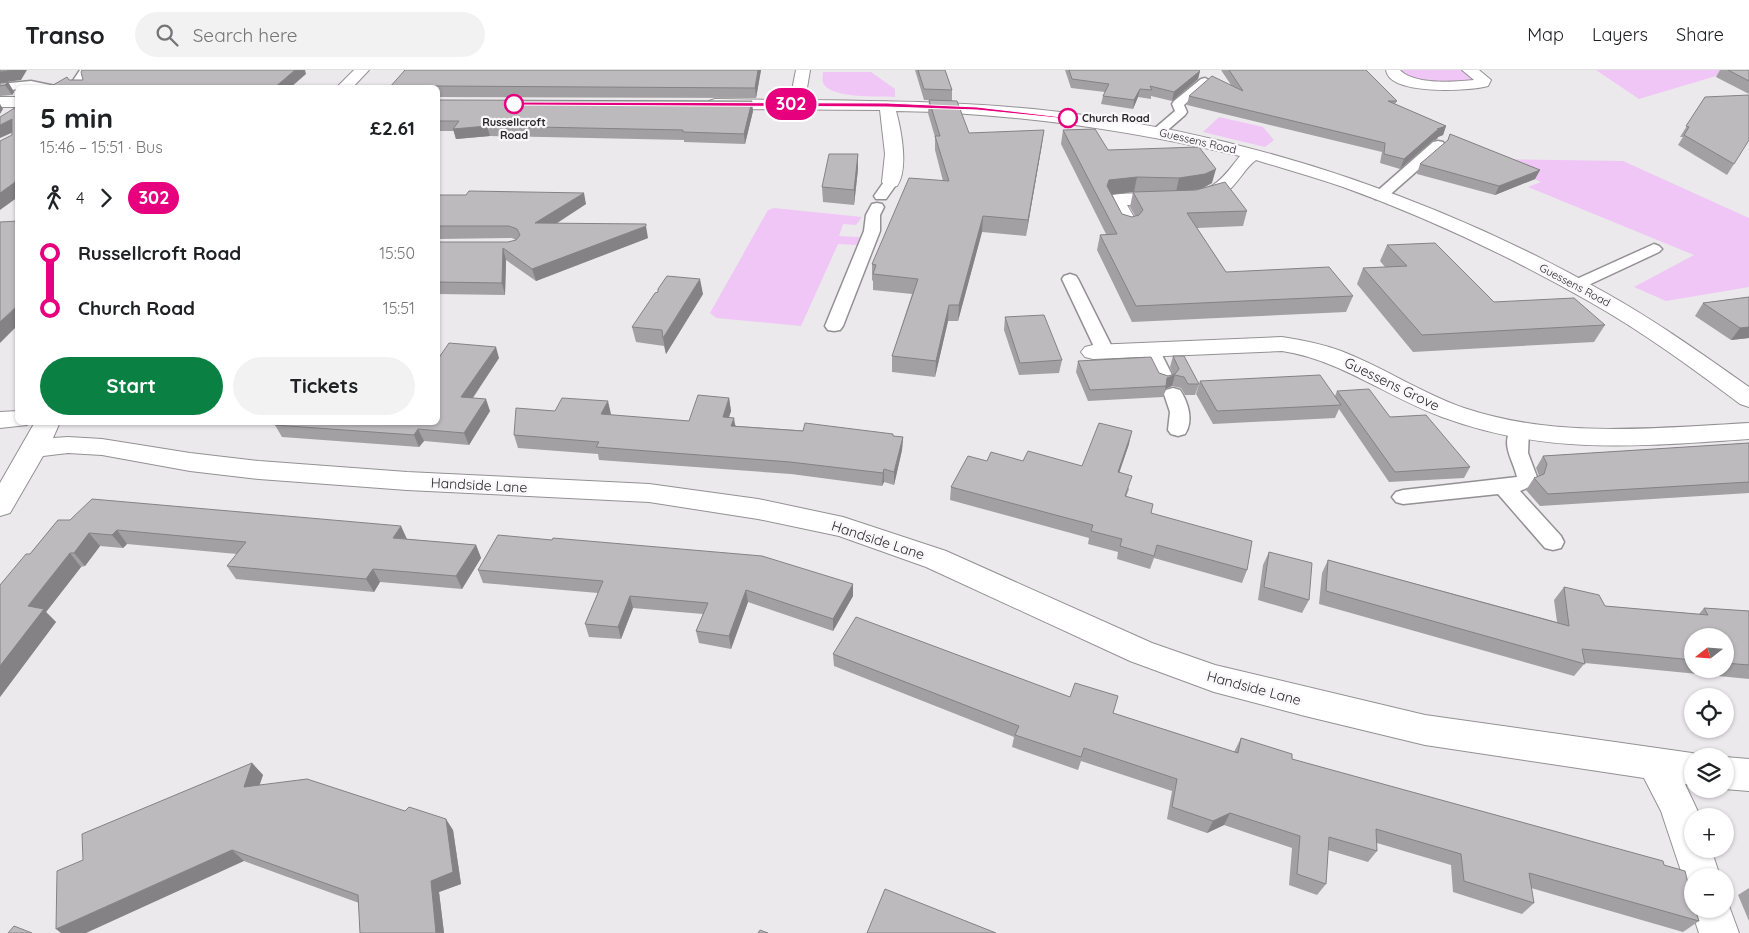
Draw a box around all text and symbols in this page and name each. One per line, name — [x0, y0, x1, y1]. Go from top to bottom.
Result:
search box — [135, 12, 485, 57]
text: Transo — [25, 20, 105, 50]
icon: search — [153, 21, 181, 49]
text: Search here — [193, 23, 298, 47]
text: Map — [1527, 23, 1564, 46]
text: Layers — [1592, 23, 1648, 46]
text: Share — [1676, 23, 1724, 46]
line badge: 302 — [762, 88, 820, 120]
text: 302 — [776, 92, 806, 115]
marker: Russellcroft Road — [504, 94, 524, 114]
text: 5 min — [40, 100, 113, 135]
marker: Church Road — [1058, 108, 1078, 128]
place label: Church Road — [1082, 111, 1150, 125]
place label: Russellcroft Road — [482, 115, 546, 142]
text: £2.61 — [370, 116, 415, 140]
street label: Guessens Road — [1158, 125, 1238, 157]
text: 15:46 – 15:51 · Bus — [40, 137, 163, 157]
icon: walk — [40, 184, 68, 212]
icon: forward — [92, 184, 120, 212]
text: 302 — [138, 186, 169, 209]
text: 4 — [76, 188, 84, 208]
text: Russellcroft Road — [78, 241, 241, 265]
text: 15:50 — [379, 243, 415, 263]
street label: Guessens Road — [1537, 260, 1613, 310]
text: Church Road — [78, 296, 195, 320]
text: 15:51 — [383, 298, 415, 318]
street label: Guessens Grove — [1342, 353, 1443, 415]
button: Start — [40, 357, 223, 415]
button: Tickets — [233, 357, 415, 415]
street label: Handside Lane — [430, 473, 528, 497]
street label: Handside Lane — [829, 516, 927, 564]
north arrow — [1684, 628, 1734, 678]
map controls — [1684, 628, 1734, 918]
street label: Handside Lane — [1205, 667, 1303, 709]
button: locate — [1684, 688, 1734, 738]
button: layers — [1684, 748, 1734, 798]
button: + — [1684, 808, 1734, 858]
button: − — [1684, 868, 1734, 918]

